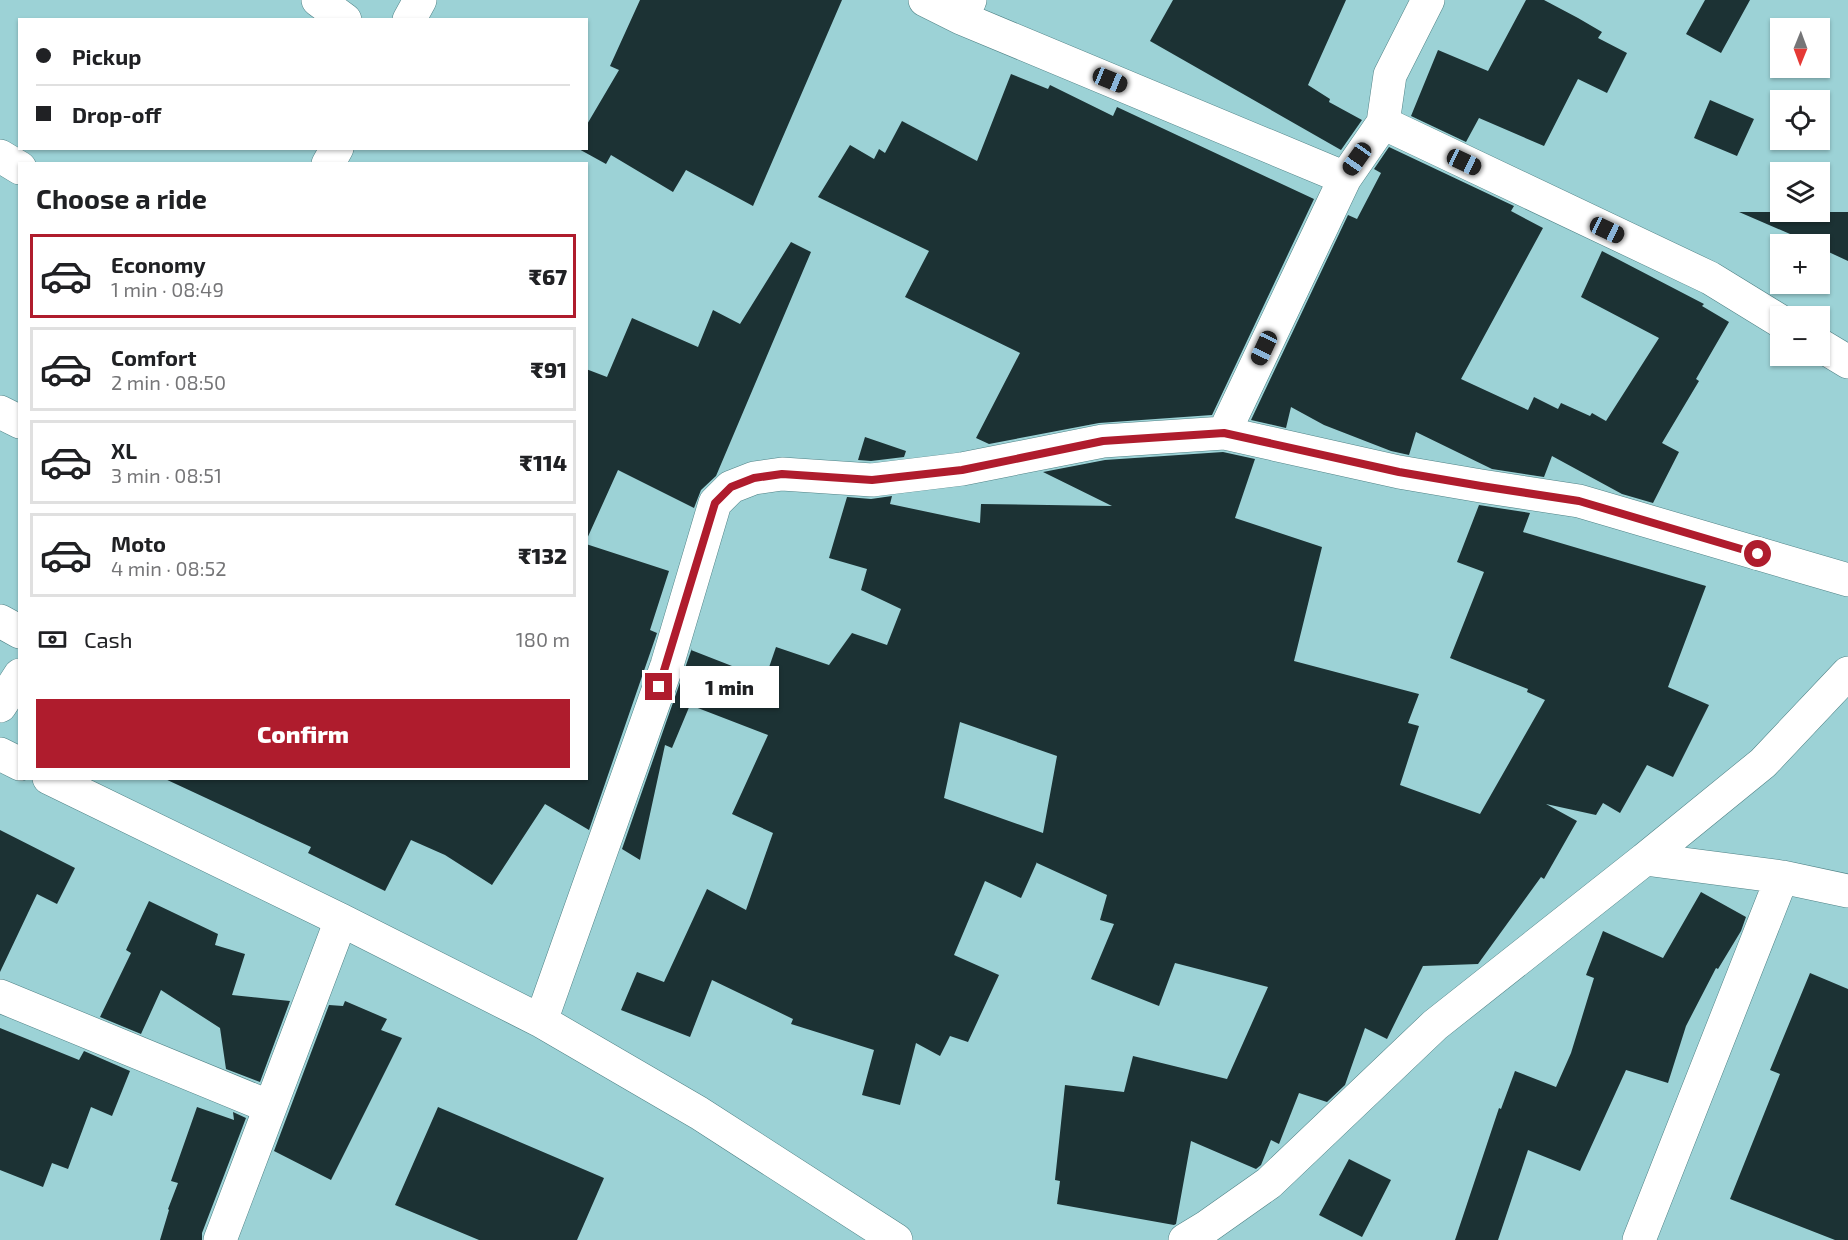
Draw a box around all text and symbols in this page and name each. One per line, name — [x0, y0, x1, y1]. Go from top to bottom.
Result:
north arrow — [1770, 18, 1830, 78]
map controls — [1770, 18, 1830, 366]
text: Pickup — [72, 43, 141, 69]
car — [1090, 65, 1130, 95]
button: locate — [1770, 90, 1830, 150]
text: Drop-off — [72, 101, 161, 127]
car — [1339, 139, 1375, 179]
car — [1444, 146, 1484, 178]
button: layers — [1770, 162, 1830, 222]
text: Choose a ride — [36, 182, 207, 214]
car — [1587, 214, 1627, 246]
button: + — [1770, 234, 1830, 294]
icon: car — [39, 249, 93, 303]
text: Economy — [111, 251, 206, 277]
text: ₹67 — [529, 263, 567, 289]
text: 1 min · 08:49 — [111, 277, 224, 301]
button: − — [1770, 306, 1830, 366]
car — [1248, 328, 1280, 368]
icon: car — [39, 342, 93, 396]
text: Comfort — [111, 344, 196, 370]
text: ₹91 — [531, 356, 567, 382]
text: 2 min · 08:50 — [111, 370, 226, 394]
icon: car — [39, 435, 93, 489]
text: XL — [111, 437, 137, 463]
text: ₹114 — [520, 449, 567, 475]
text: 3 min · 08:51 — [111, 463, 222, 487]
icon: car — [39, 528, 93, 582]
text: Moto — [111, 530, 166, 556]
route start — [1744, 540, 1771, 567]
text: ₹132 — [518, 542, 567, 568]
text: 4 min · 08:52 — [111, 556, 226, 580]
icon: cash — [36, 623, 69, 656]
text: Cash — [84, 626, 133, 652]
text: 180 m — [516, 627, 570, 651]
callout: 1 min — [680, 666, 779, 708]
route end — [645, 673, 672, 700]
text: 1 min — [705, 675, 754, 699]
button: Confirm — [36, 699, 570, 768]

